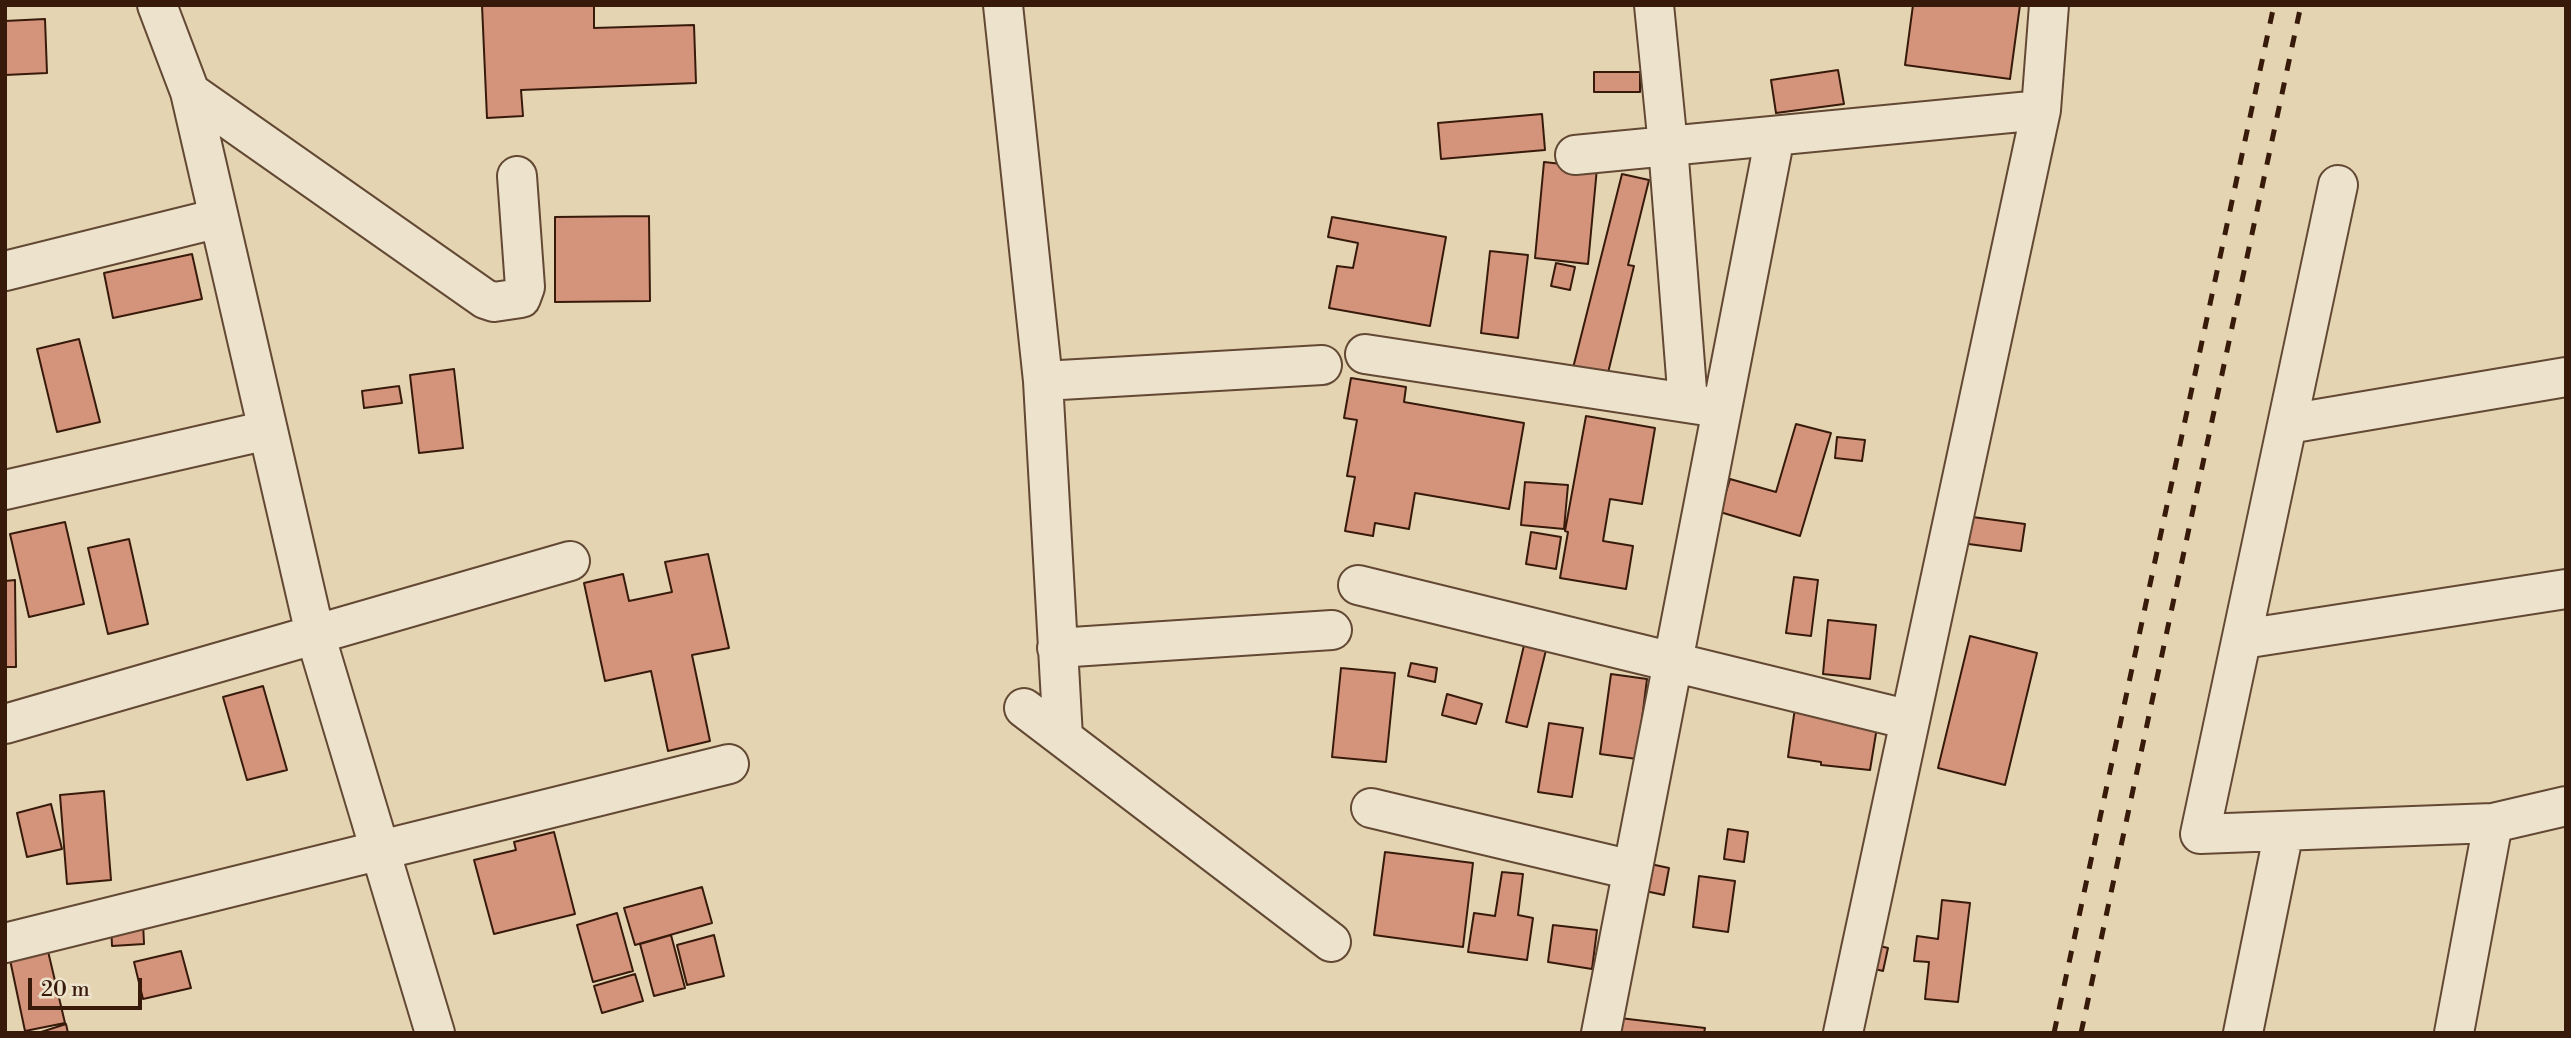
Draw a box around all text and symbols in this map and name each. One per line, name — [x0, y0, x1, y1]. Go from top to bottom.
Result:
scale bar — [32, 964, 145, 1008]
text: 20 m — [41, 977, 90, 1003]

